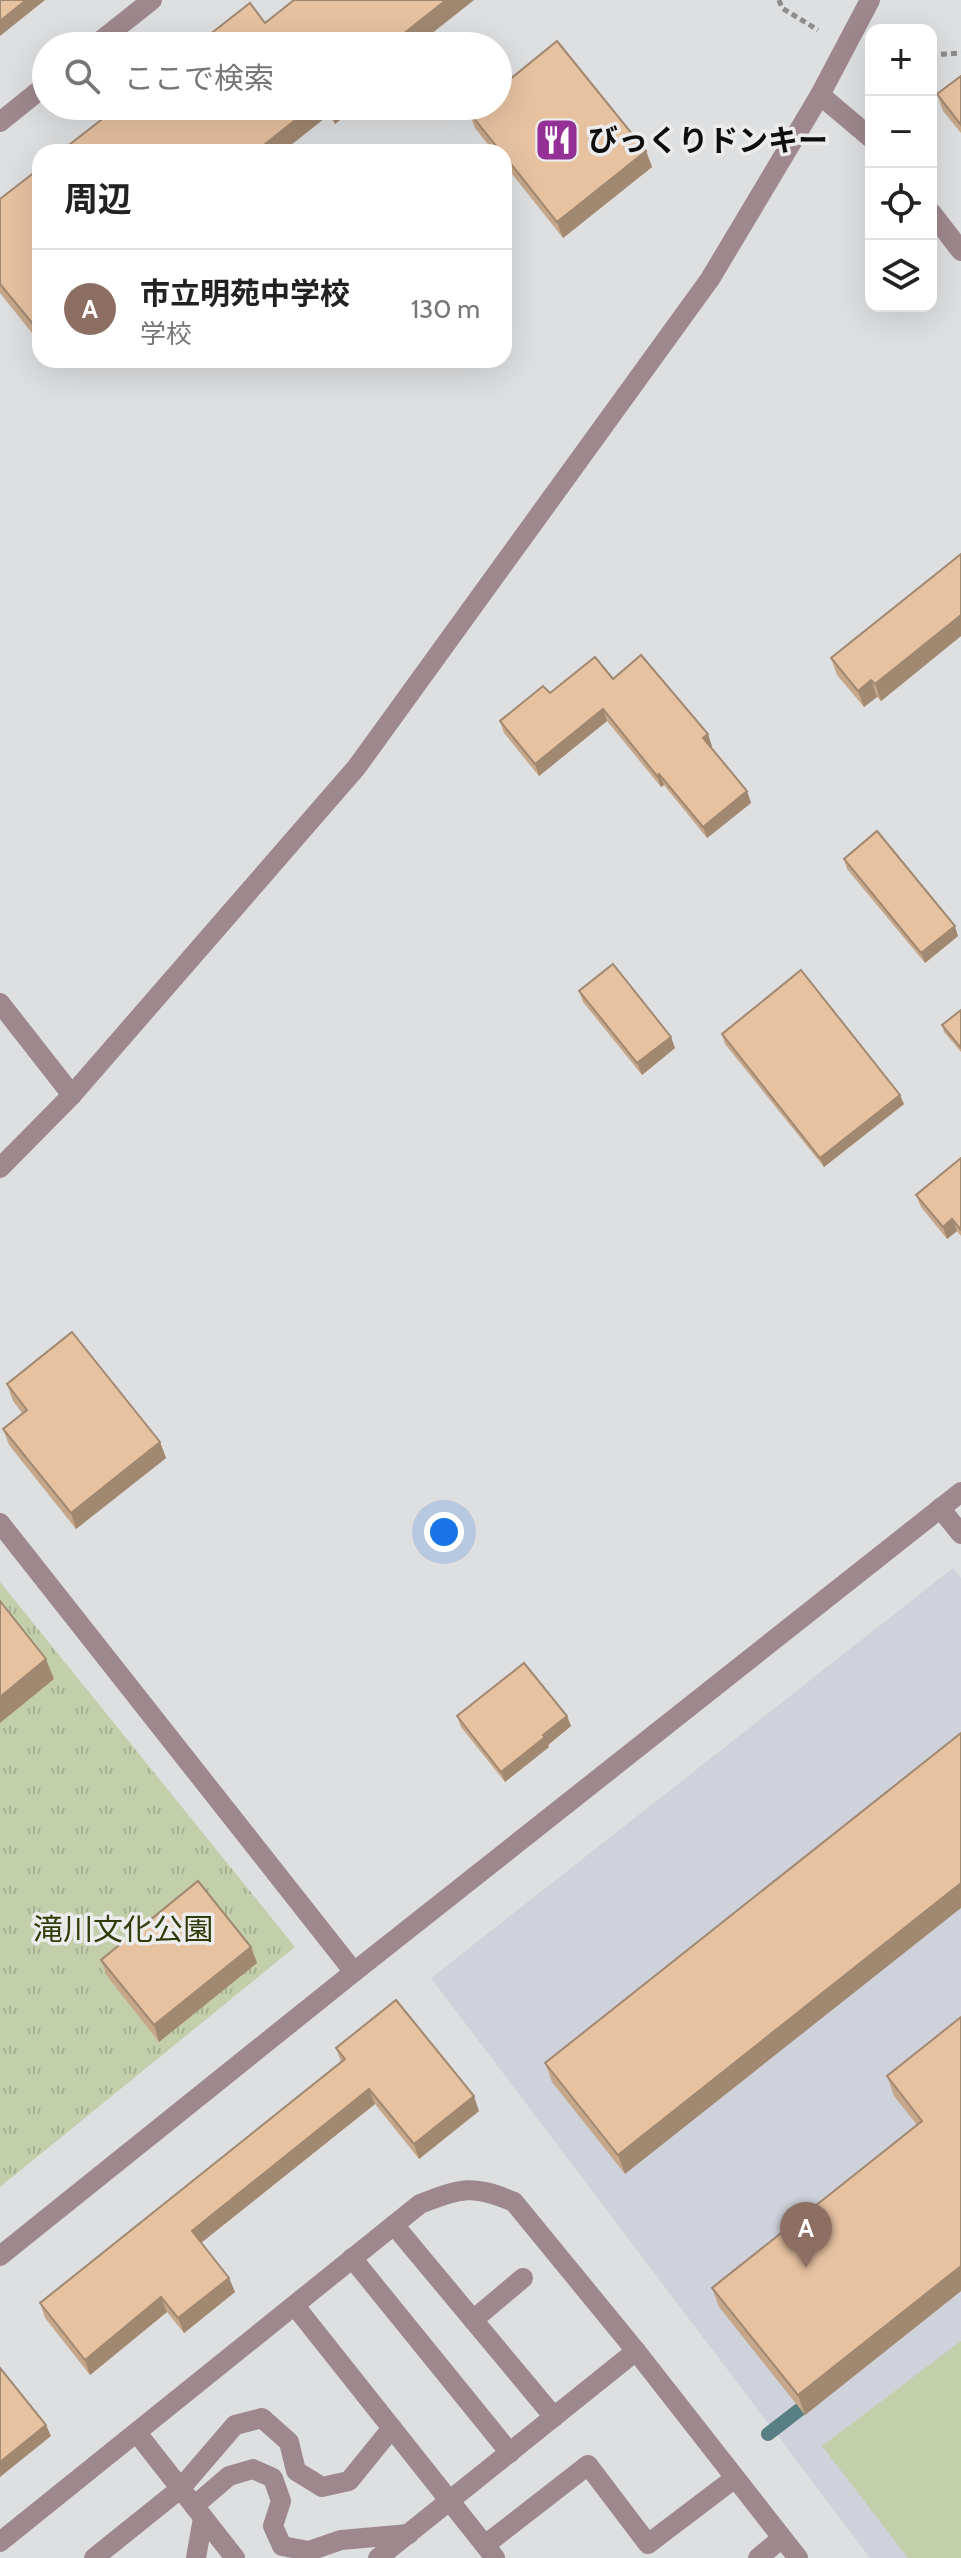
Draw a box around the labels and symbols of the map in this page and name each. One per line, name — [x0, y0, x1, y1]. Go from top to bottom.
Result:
restaurant icon: びっくりドンキー — [533, 116, 581, 164]
place label: びっくりドンキー — [588, 122, 828, 159]
your location — [424, 1512, 464, 1552]
park label: 滝川文化公園 — [33, 1911, 213, 1948]
pin: A — [780, 2202, 832, 2268]

